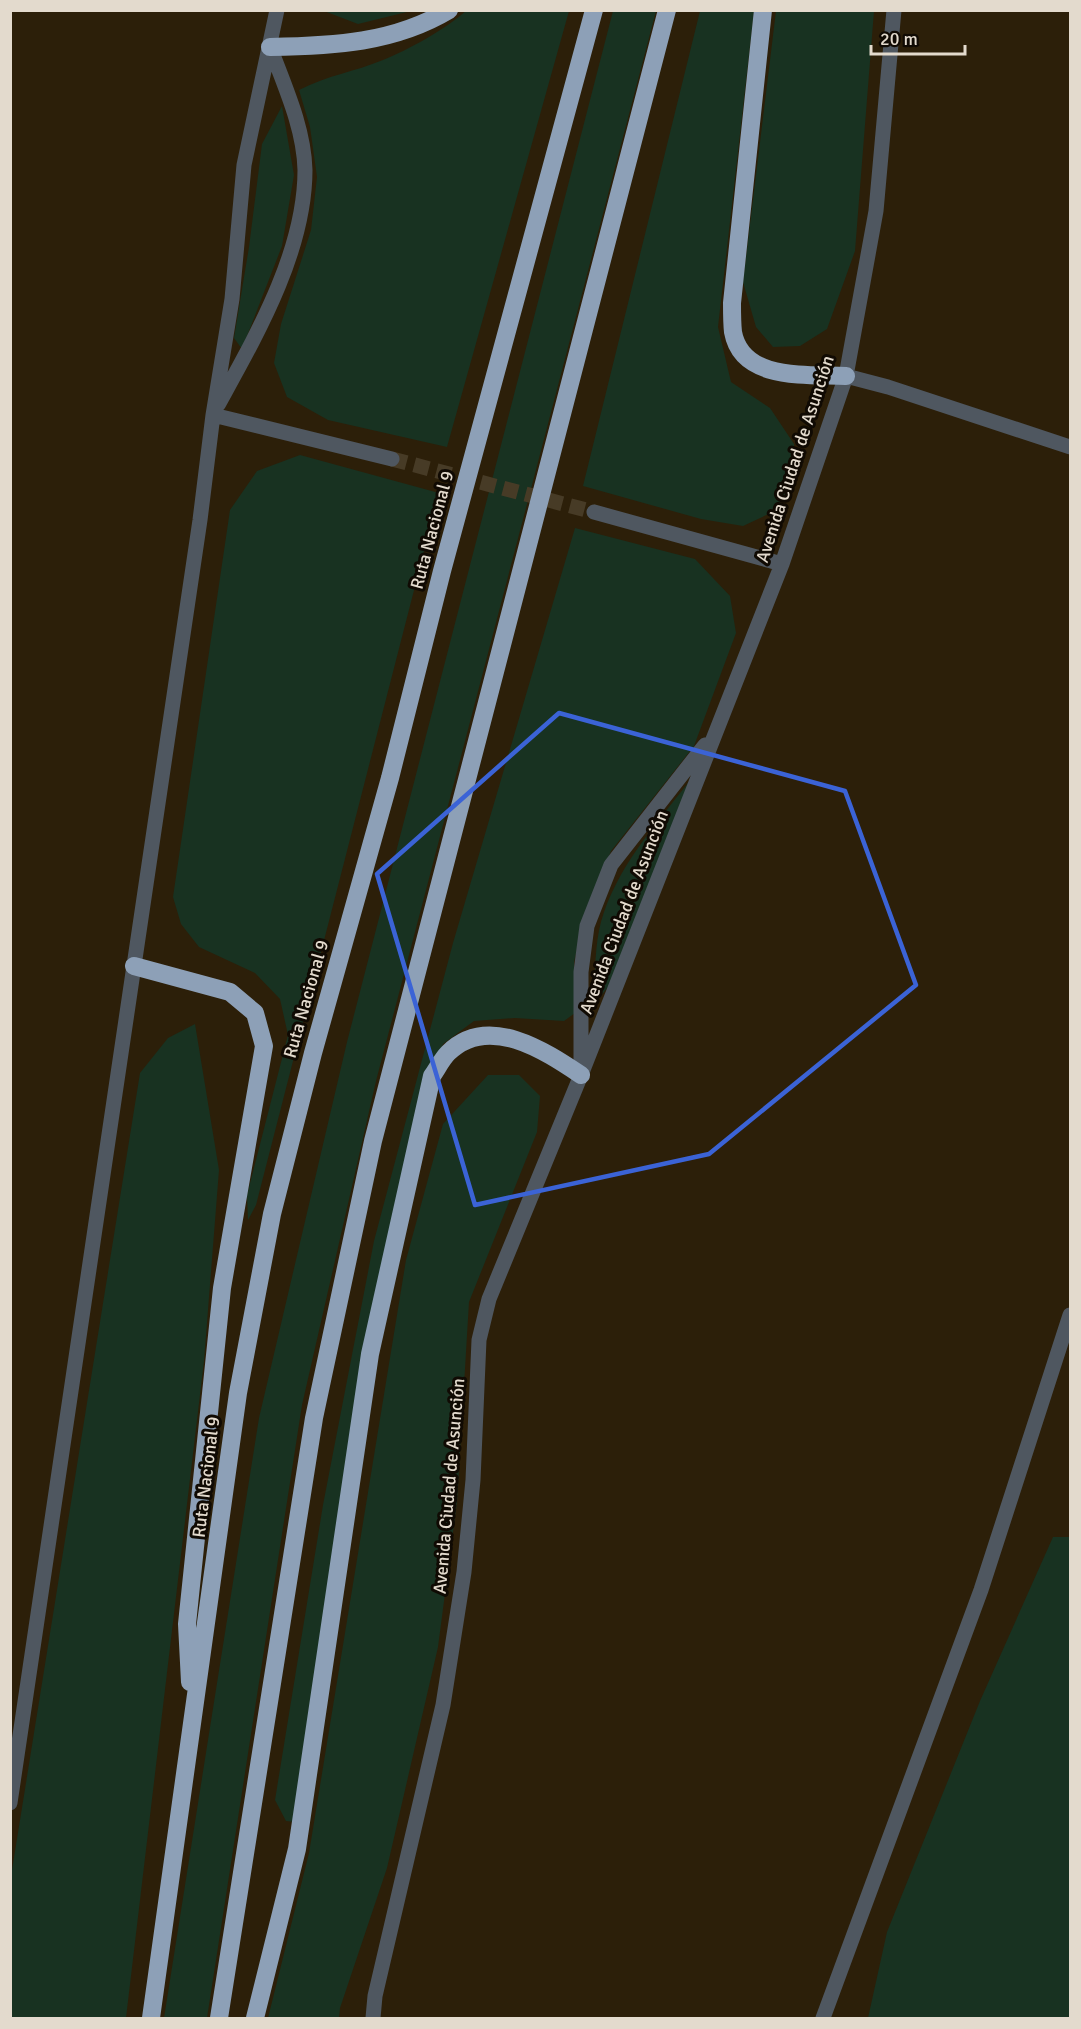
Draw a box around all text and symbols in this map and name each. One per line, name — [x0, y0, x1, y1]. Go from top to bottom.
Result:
scale bar — [871, 18, 966, 56]
text: 20 m — [880, 28, 918, 50]
street label: Avenida Ciudad de Asunción — [751, 353, 839, 565]
street label: Ruta Nacional 9 — [406, 468, 458, 592]
street label: Avenida Ciudad de Asunción — [575, 807, 673, 1017]
street label: Ruta Nacional 9 — [279, 937, 333, 1061]
street label: Avenida Ciudad de Asunción — [429, 1377, 469, 1595]
street label: Ruta Nacional 9 — [188, 1415, 224, 1539]

